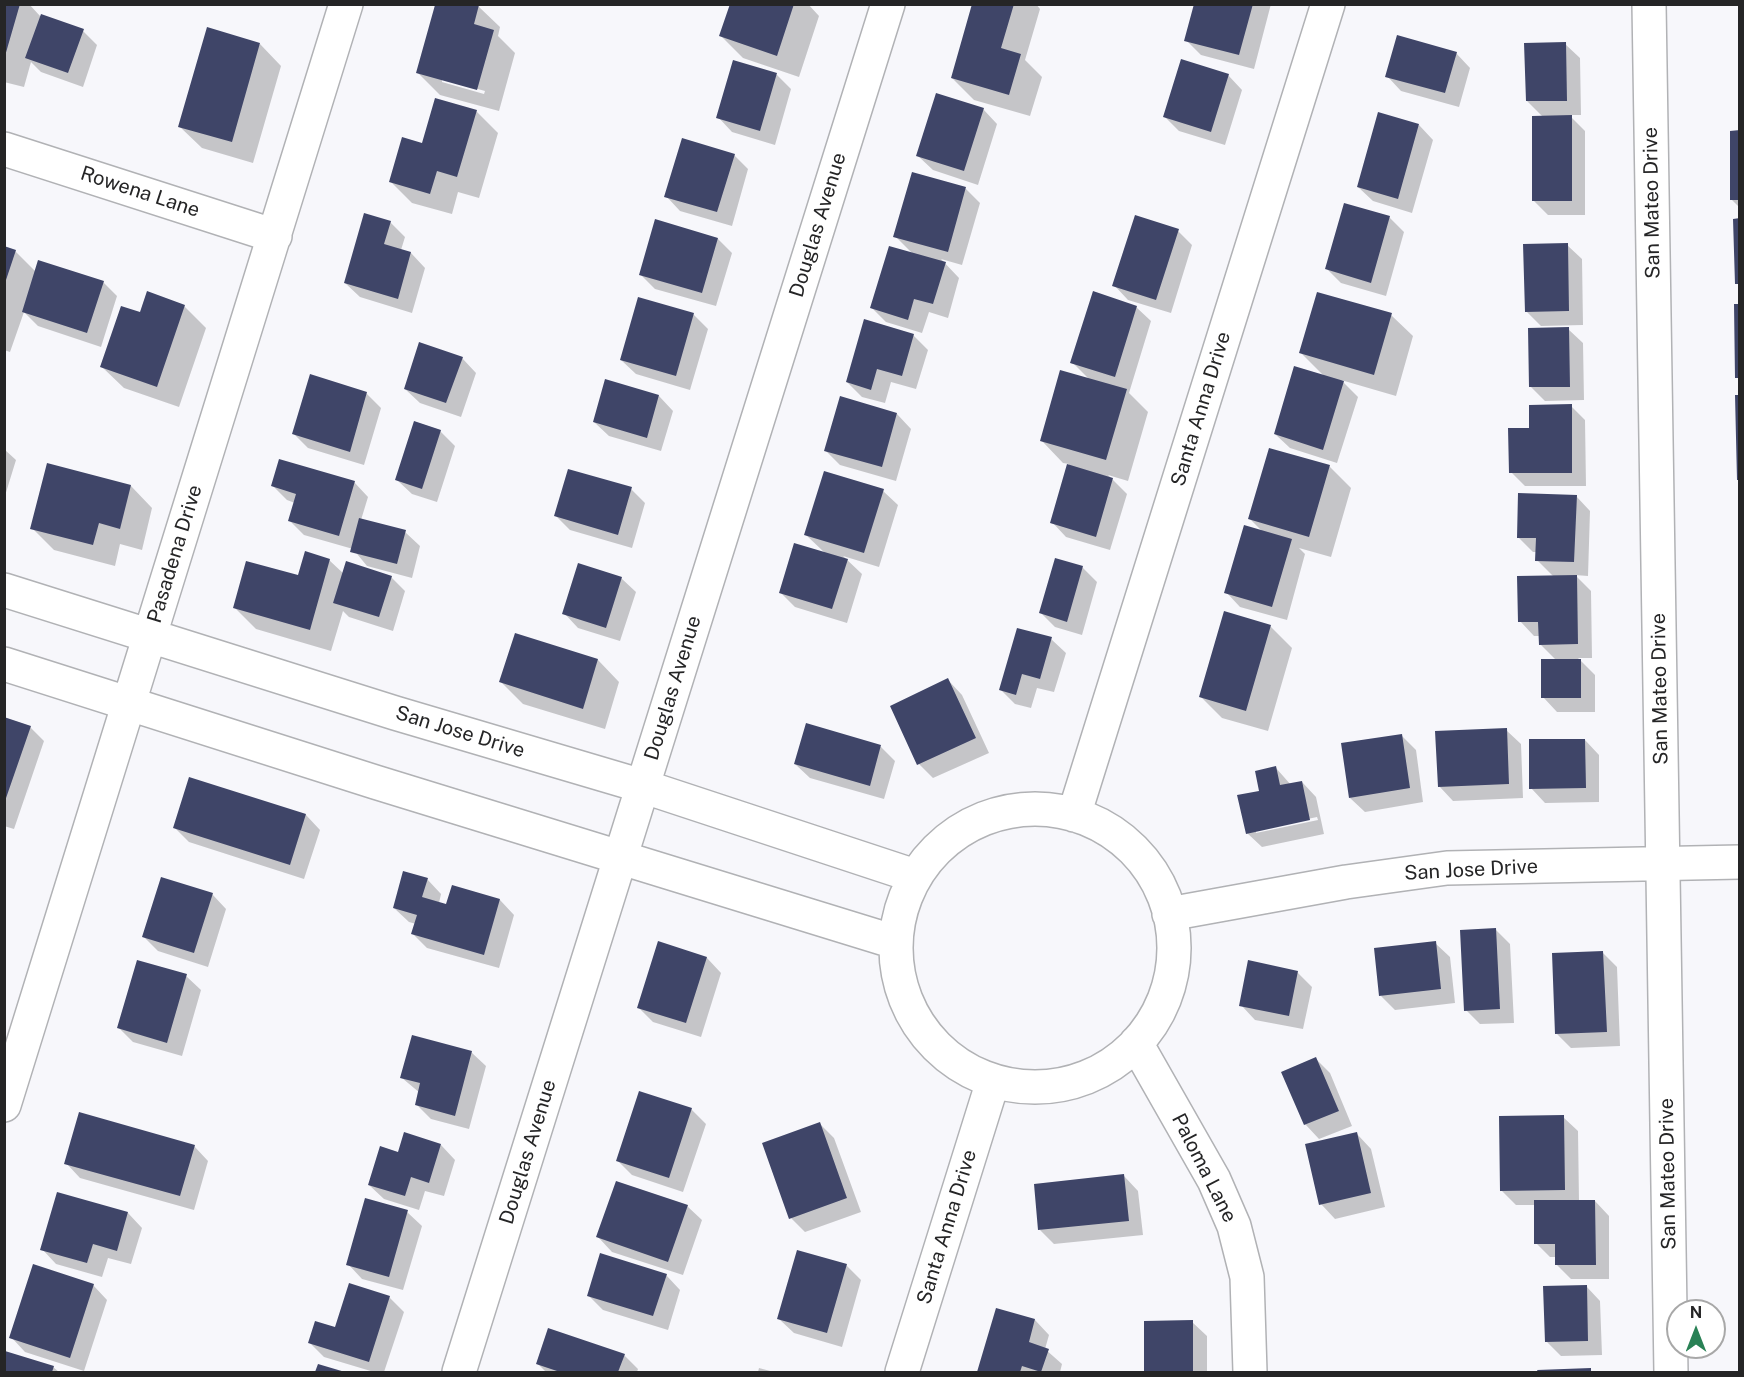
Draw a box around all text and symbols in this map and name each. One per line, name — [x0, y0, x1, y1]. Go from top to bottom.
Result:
street label: San Mateo Drive — [1639, 127, 1665, 279]
street label: Douglas Avenue — [785, 150, 851, 300]
street label: Rowena Lane — [77, 161, 203, 223]
street label: Santa Anna Drive — [1166, 329, 1236, 489]
street label: Pasadena Drive — [143, 482, 207, 626]
street label: Douglas Avenue — [640, 613, 706, 763]
street label: San Mateo Drive — [1647, 613, 1673, 765]
street label: San Jose Drive — [392, 701, 528, 763]
street label: San Jose Drive — [1403, 855, 1539, 885]
street label: Douglas Avenue — [495, 1077, 561, 1227]
street label: San Mateo Drive — [1655, 1098, 1681, 1250]
street label: Paloma Lane — [1166, 1110, 1242, 1226]
street label: Santa Anna Drive — [912, 1147, 982, 1307]
north arrow — [1666, 1299, 1726, 1359]
text: N — [1690, 1303, 1702, 1322]

